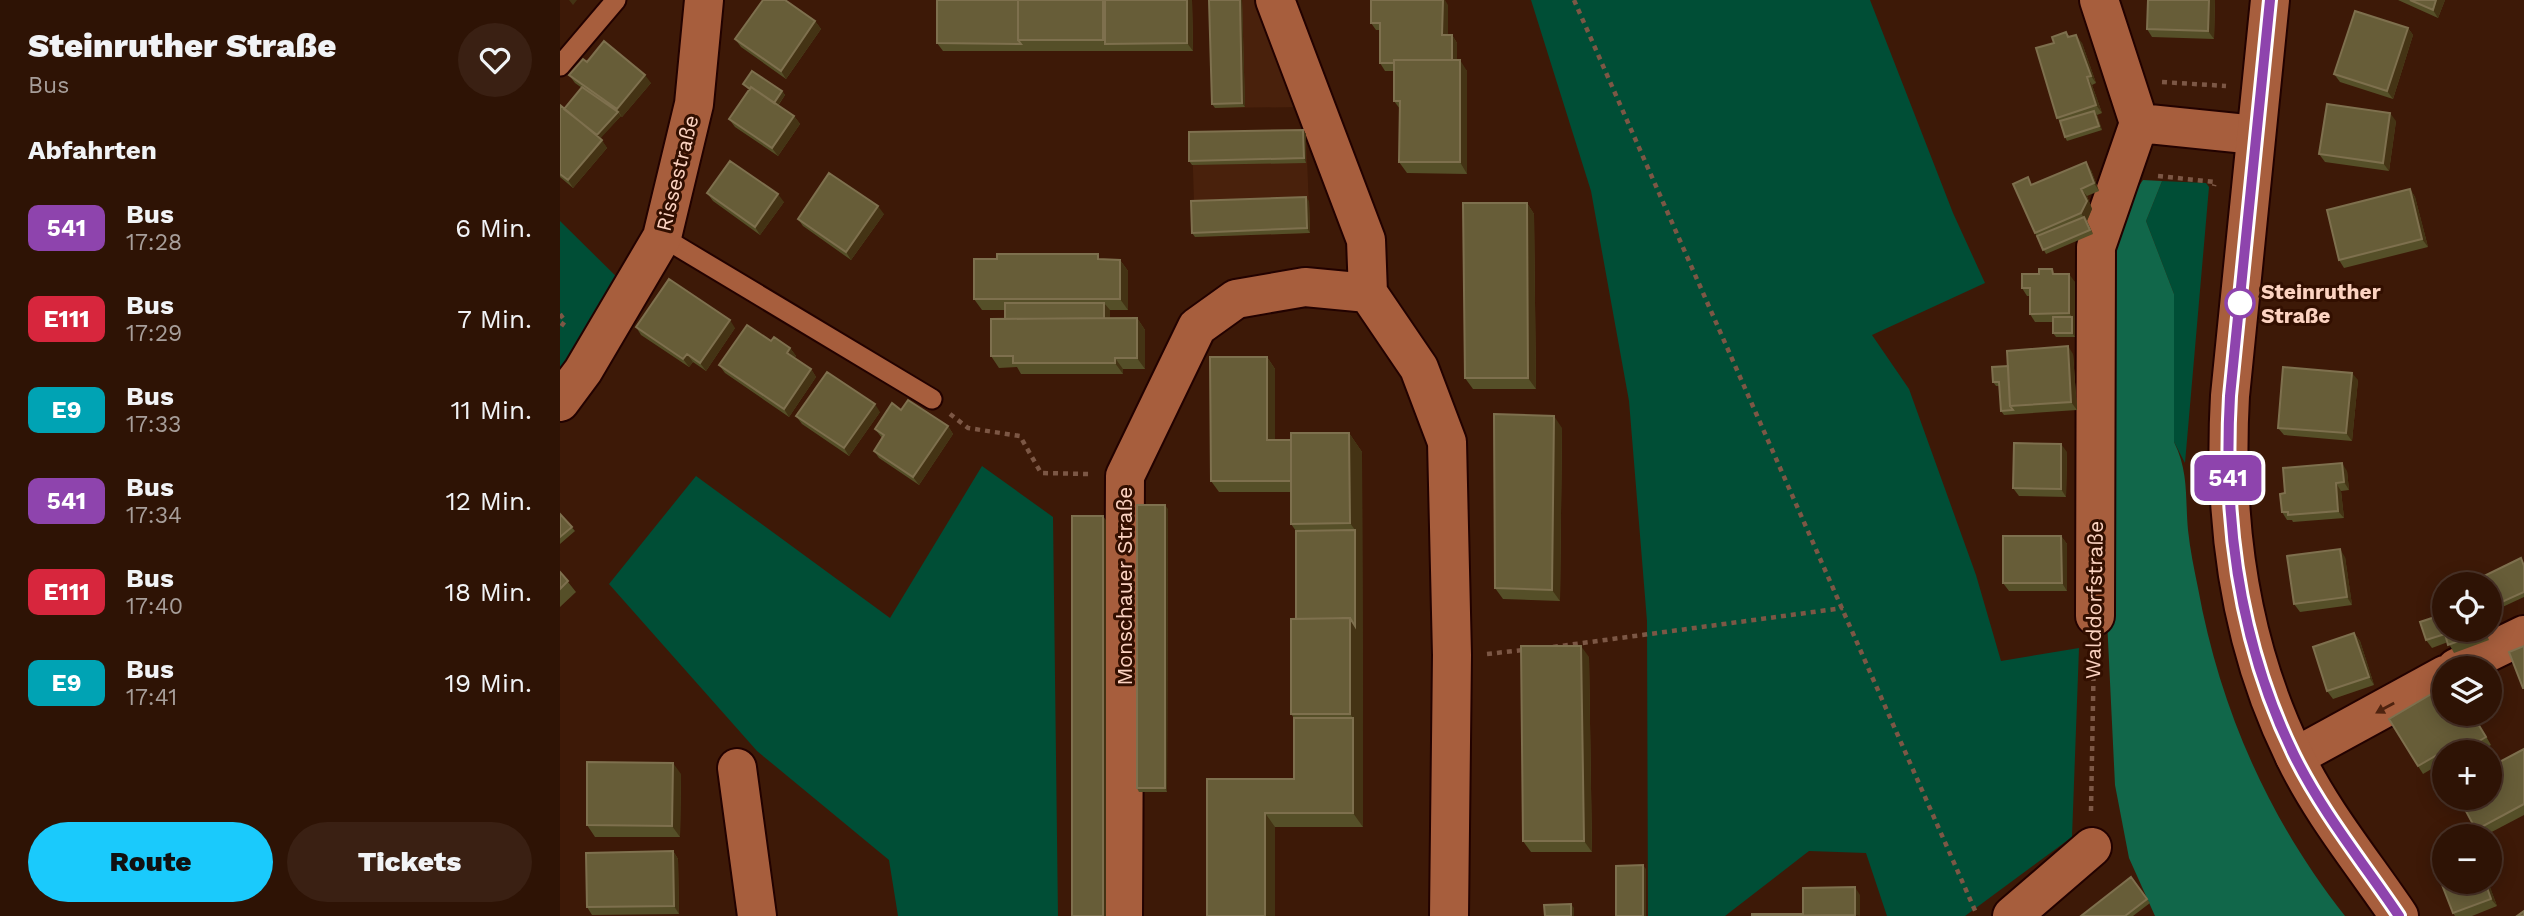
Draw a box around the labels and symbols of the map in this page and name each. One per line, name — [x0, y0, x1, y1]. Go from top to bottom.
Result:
street label: Rissestraße — [651, 112, 703, 234]
place label: Steinruther Straße — [2261, 279, 2381, 328]
marker: Steinruther Straße — [2225, 288, 2255, 318]
line badge: 541 — [2188, 455, 2268, 501]
street label: Monschauer Straße — [1112, 487, 1137, 685]
street label: Walddorfstraße — [2080, 521, 2108, 679]
one-way arrow — [2375, 702, 2395, 713]

